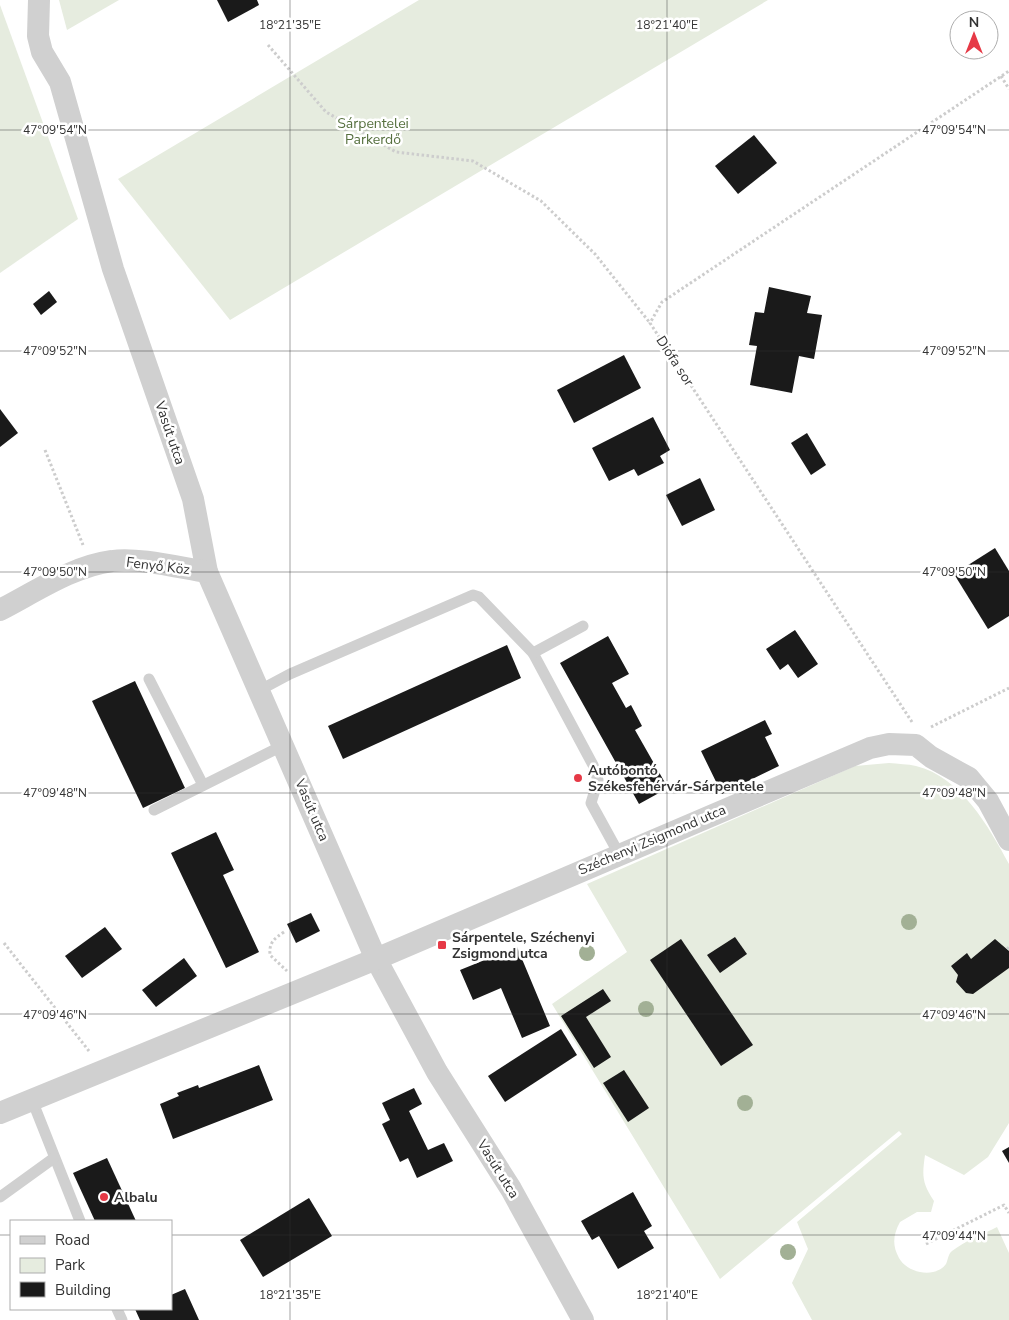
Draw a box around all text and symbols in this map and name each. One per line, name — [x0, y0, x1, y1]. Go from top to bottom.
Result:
north arrow — [949, 10, 999, 60]
text: N — [969, 13, 979, 32]
text: 18°21'35"E — [259, 17, 321, 33]
text: 18°21'40"E — [636, 17, 698, 33]
park label: Sárpentelei Parkerdő — [337, 114, 409, 149]
text: 47°09'54"N — [23, 122, 87, 138]
text: 47°09'54"N — [922, 122, 986, 138]
street label: Diófa sor — [652, 332, 698, 390]
text: 47°09'52"N — [23, 343, 87, 359]
text: 47°09'52"N — [922, 343, 986, 359]
street label: Vasút utca — [150, 398, 190, 467]
street label: Fenyő Köz — [125, 553, 191, 579]
text: 47°09'50"N — [23, 564, 87, 580]
text: 47°09'50"N — [922, 564, 986, 580]
place label: Autóbontó Székesfehérvár-Sárpentele — [588, 761, 764, 796]
marker: Autóbontó Székesfehérvár-Sárpentele — [572, 772, 584, 784]
street label: Vasút utca — [290, 775, 334, 844]
text: 47°09'48"N — [23, 785, 87, 801]
text: 47°09'48"N — [922, 785, 986, 801]
street label: Széchenyi Zsigmond utca — [575, 800, 729, 880]
place label: Sárpentele, Széchenyi Zsigmond utca — [452, 928, 595, 963]
marker: Sárpentele, Széchenyi Zsigmond utca — [436, 939, 448, 951]
text: 47°09'46"N — [23, 1007, 87, 1023]
text: 47°09'46"N — [922, 1007, 986, 1023]
street label: Vasút utca — [472, 1135, 524, 1202]
place label: Albalu — [114, 1188, 158, 1207]
marker: Albalu — [98, 1191, 110, 1203]
legend — [10, 1220, 172, 1310]
text: 47°09'44"N — [922, 1228, 986, 1244]
text: Road — [55, 1230, 90, 1250]
text: Park — [55, 1255, 85, 1275]
text: Building — [55, 1280, 111, 1300]
text: 18°21'35"E — [259, 1287, 321, 1303]
text: 18°21'40"E — [636, 1287, 698, 1303]

